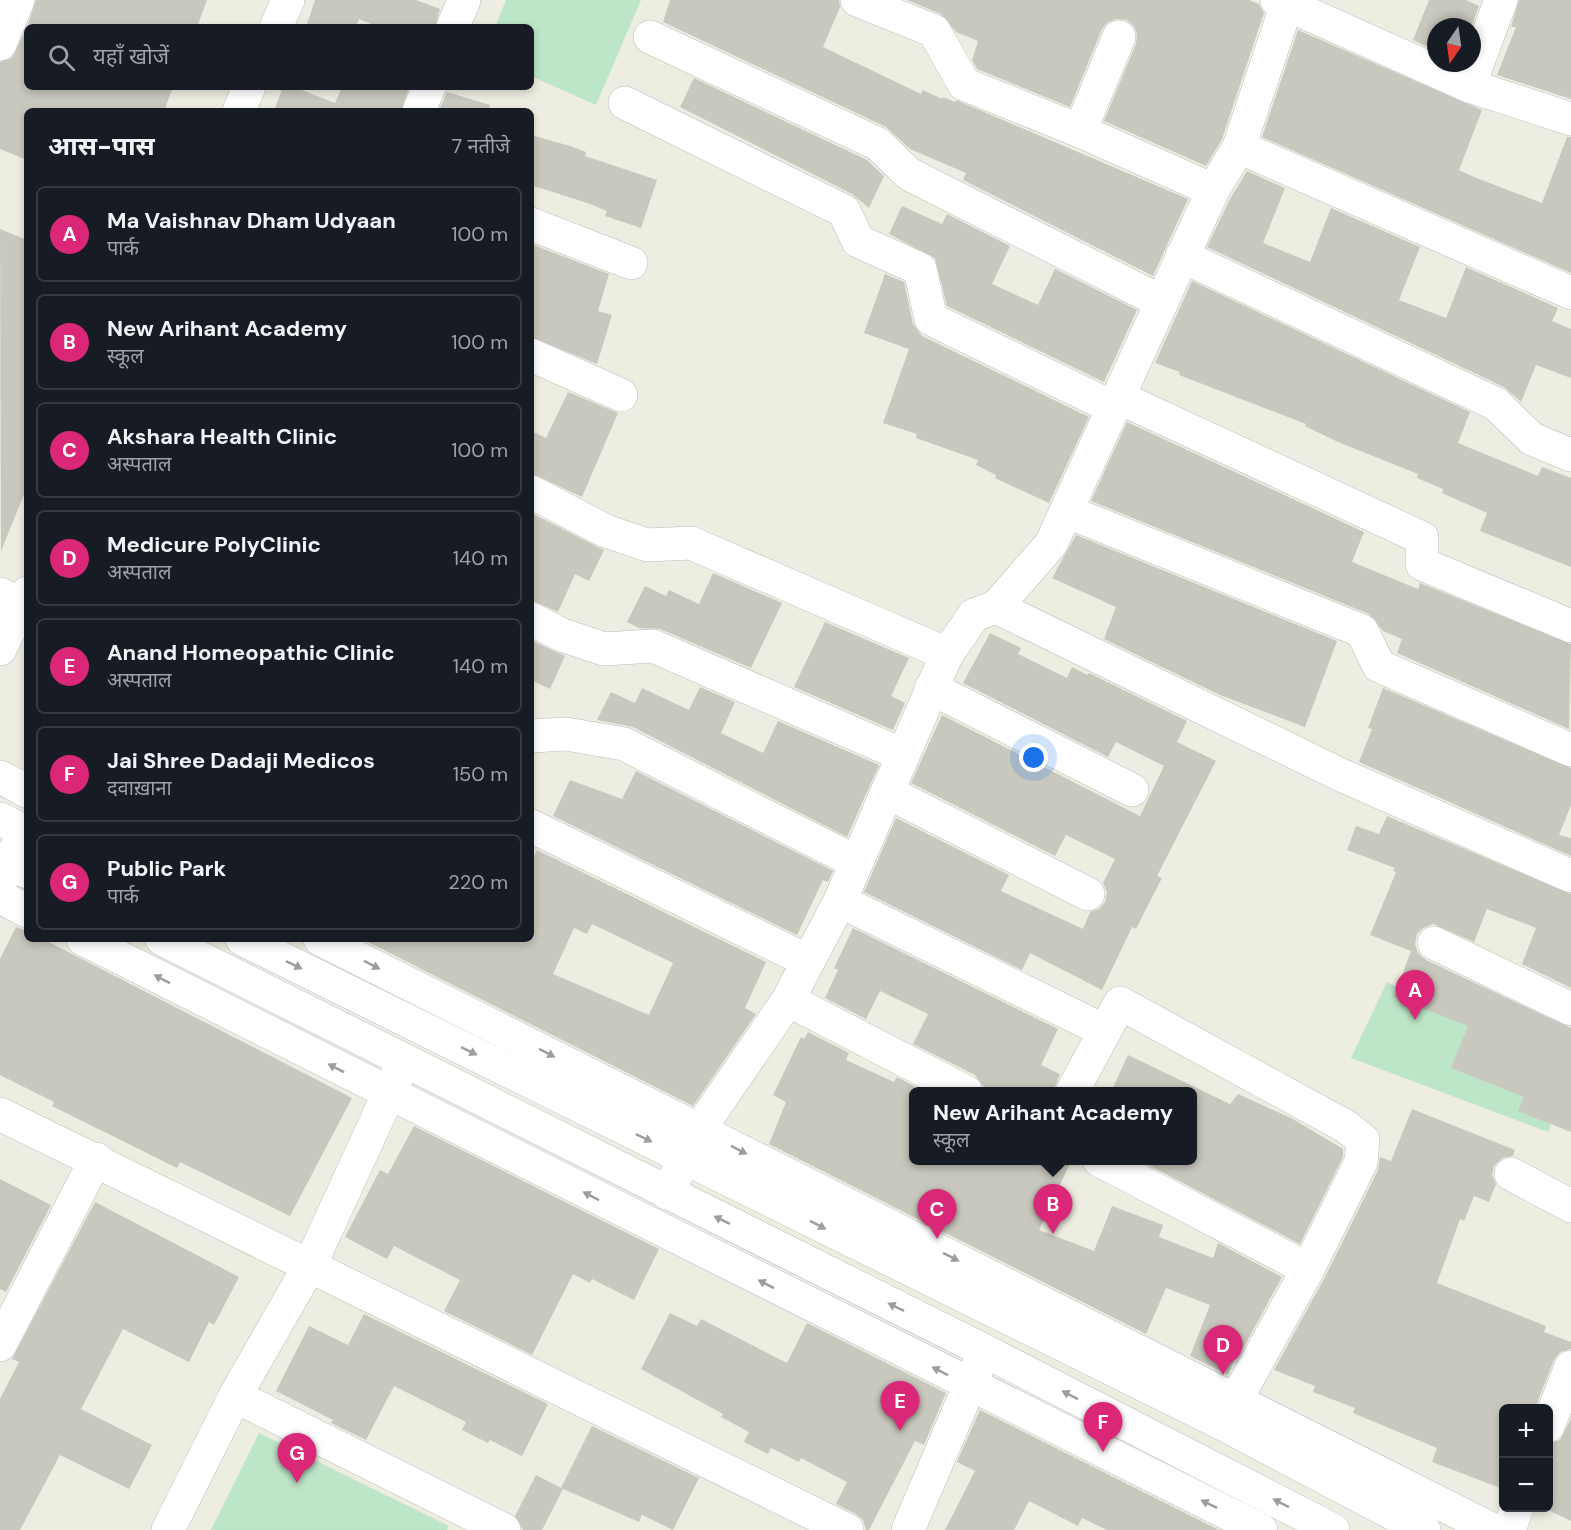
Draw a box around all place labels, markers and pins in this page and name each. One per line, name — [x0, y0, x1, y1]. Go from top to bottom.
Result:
pin: A — [1396, 970, 1434, 1020]
pin: B — [1034, 1184, 1072, 1234]
pin: C — [918, 1190, 956, 1239]
pin: D — [1204, 1326, 1242, 1375]
pin: E — [880, 1382, 920, 1431]
pin: F — [1084, 1402, 1122, 1452]
pin: G — [278, 1434, 316, 1483]

